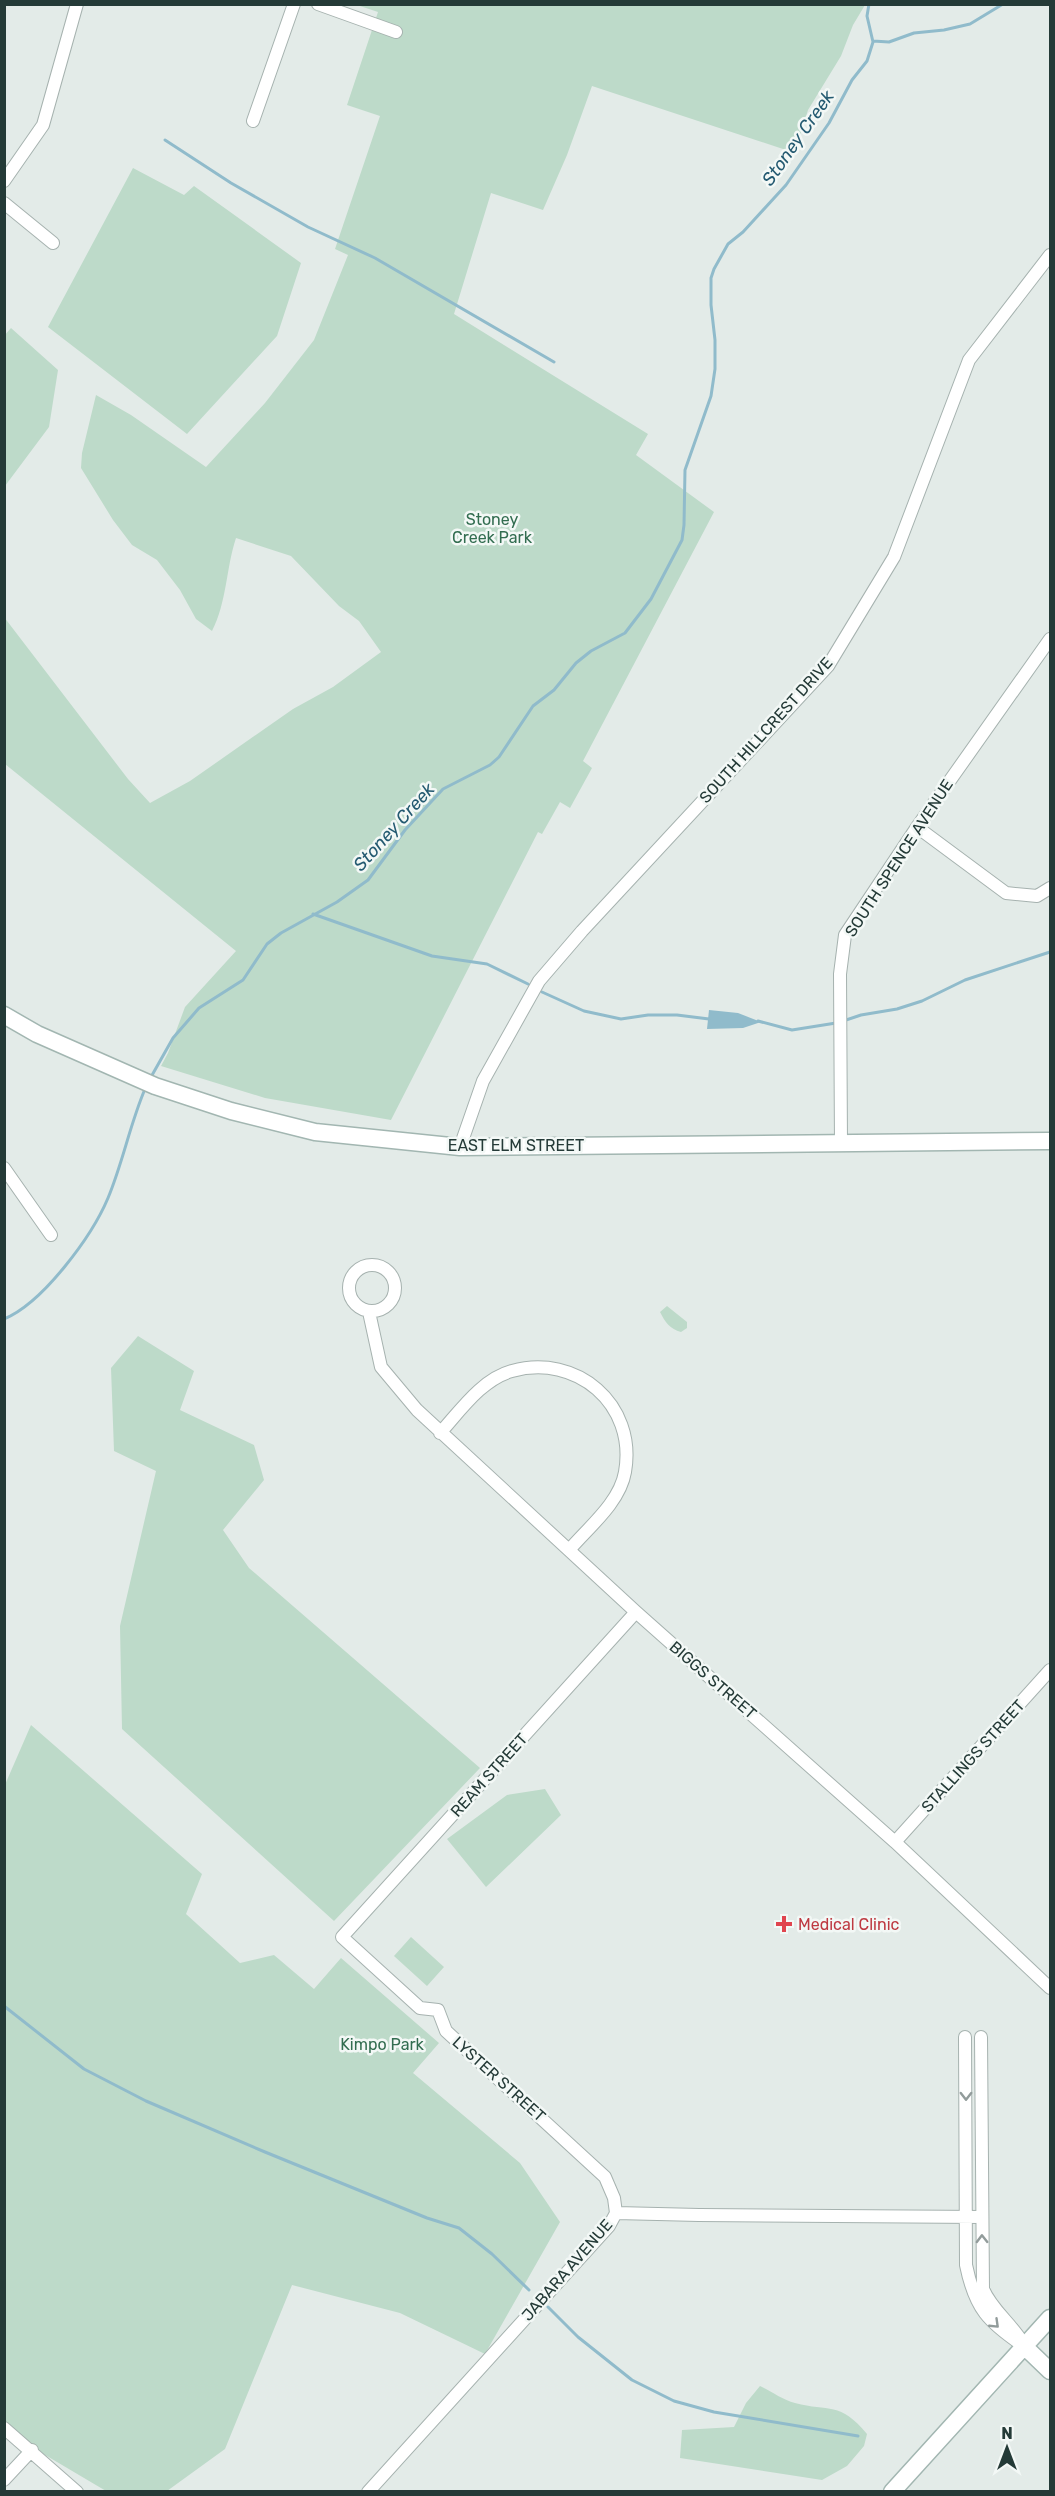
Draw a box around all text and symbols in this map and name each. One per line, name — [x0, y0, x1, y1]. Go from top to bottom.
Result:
water label: Stoney Creek — [757, 86, 839, 190]
park label: Stoney Creek Park — [452, 510, 533, 547]
street label: SOUTH HILLCREST DRIVE — [695, 653, 837, 807]
street label: SOUTH SPENCE AVENUE — [841, 776, 957, 940]
water label: Stoney Creek — [349, 778, 440, 876]
street label: EAST ELM STREET — [448, 1136, 584, 1155]
street label: BIGGS STREET — [666, 1637, 760, 1723]
street label: STALLINGS STREET — [917, 1696, 1029, 1816]
street label: REAM STREET — [447, 1729, 531, 1821]
marker: Medical Clinic — [775, 1915, 793, 1933]
place label: Medical Clinic — [798, 1915, 900, 1934]
street label: LYSTER STREET — [449, 2032, 549, 2126]
park label: Kimpo Park — [340, 2035, 425, 2054]
one-way arrow — [959, 2091, 972, 2100]
street label: JABARA AVENUE — [518, 2215, 616, 2325]
one-way arrow — [976, 2235, 988, 2244]
one-way arrow — [988, 2316, 999, 2327]
north arrow — [977, 2418, 1037, 2478]
text: N — [1001, 2424, 1013, 2443]

